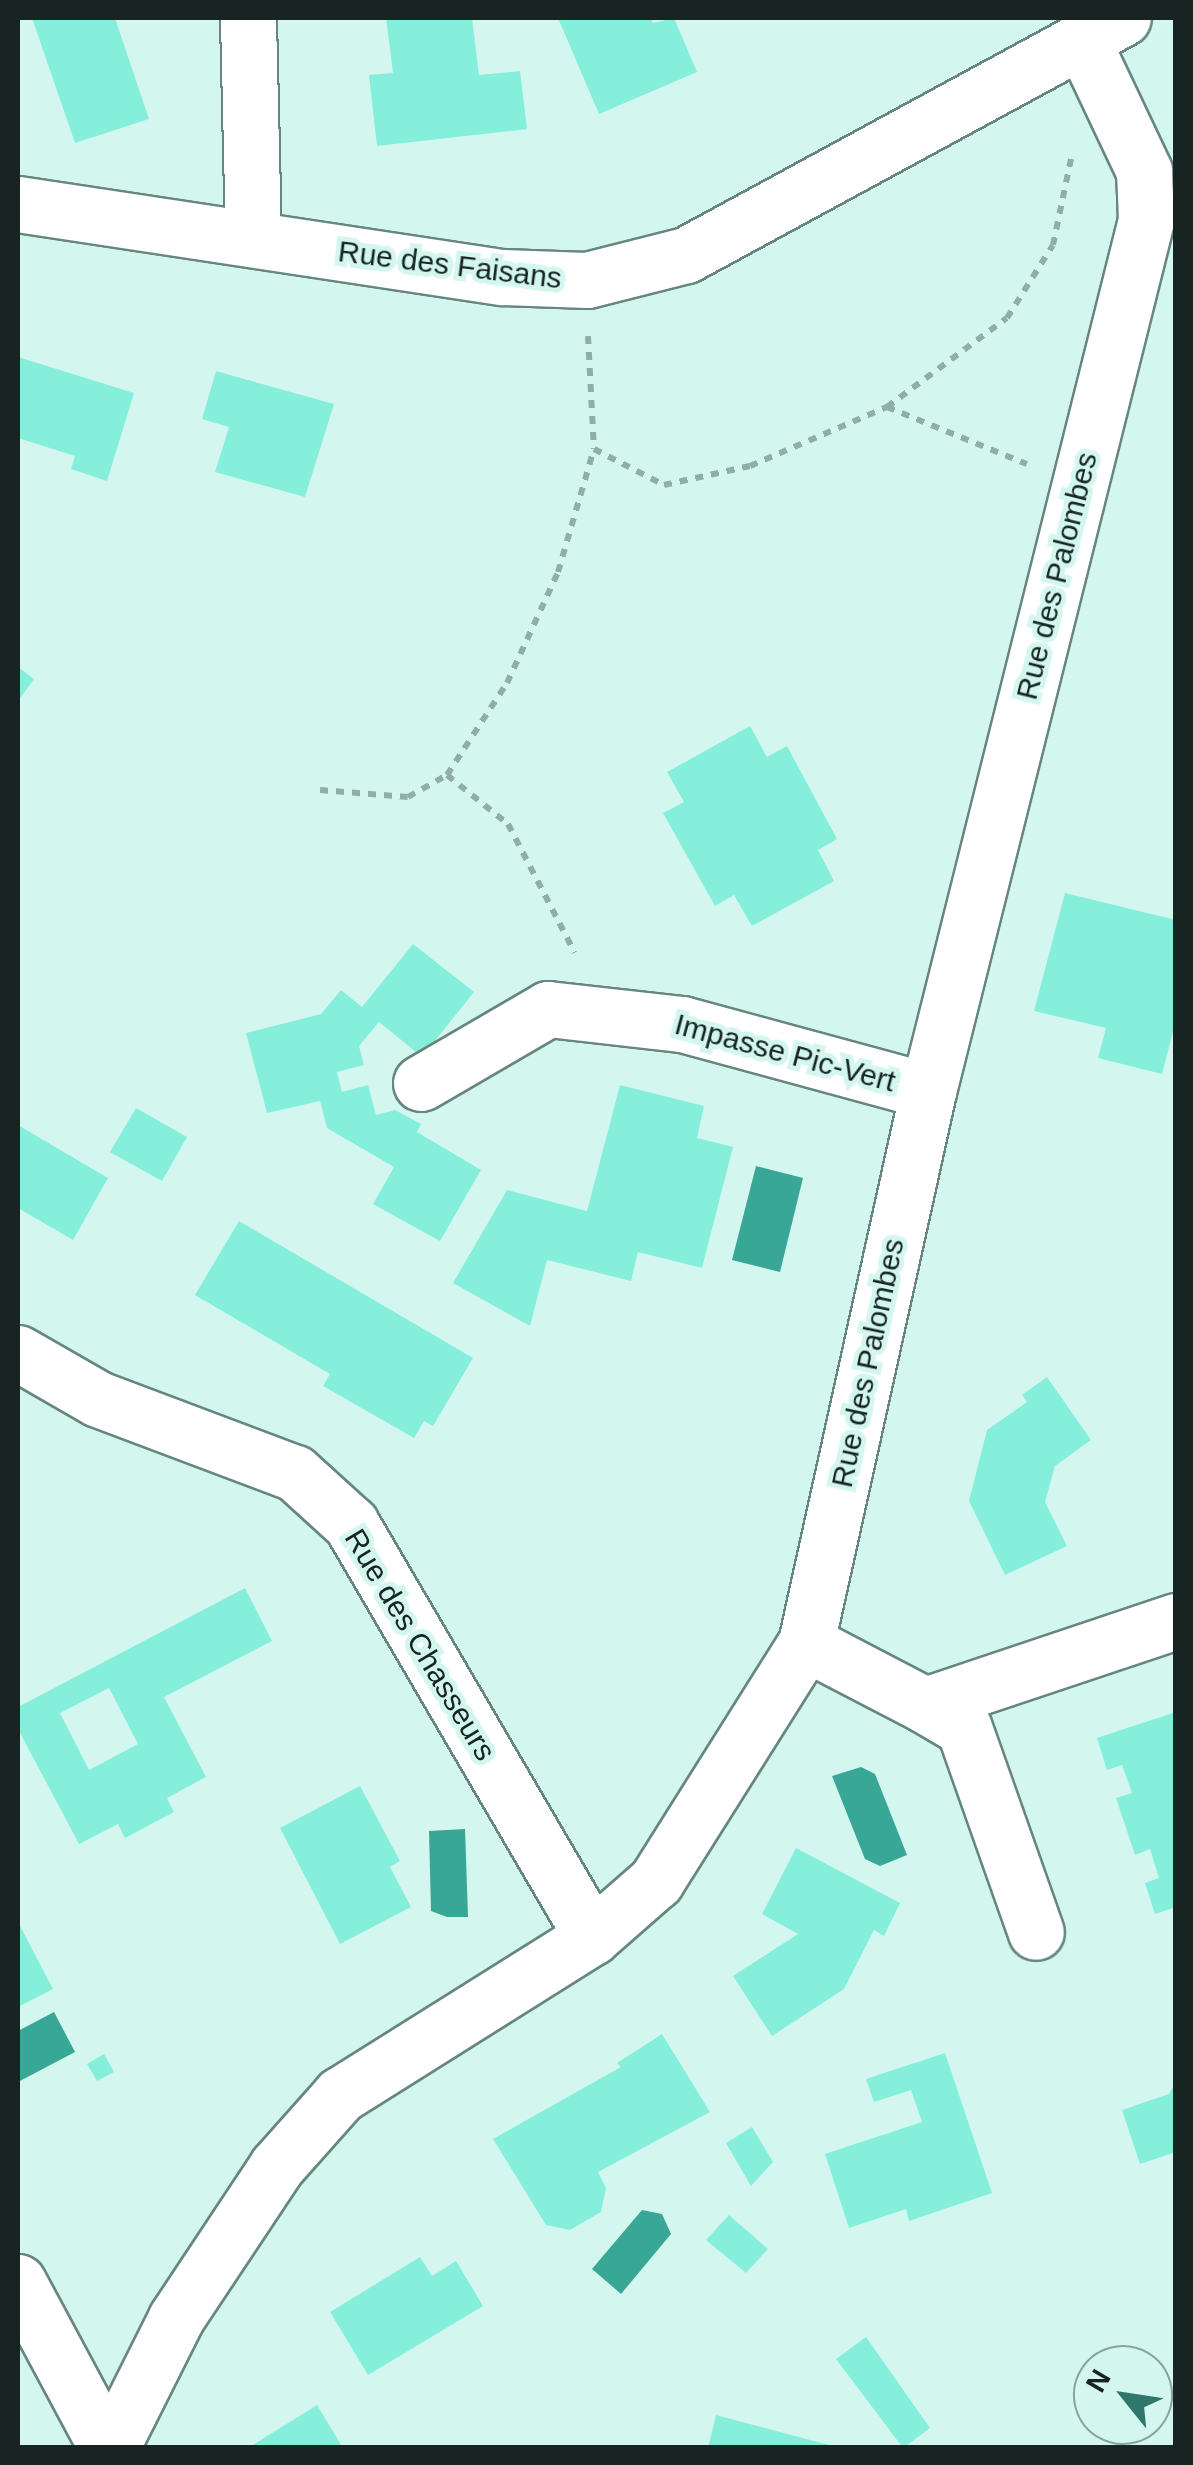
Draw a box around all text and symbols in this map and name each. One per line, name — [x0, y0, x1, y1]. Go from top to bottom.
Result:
street label: Rue des Faisans — [336, 233, 564, 297]
street label: Rue des Palombes — [1009, 449, 1105, 703]
street label: Impasse Pic-Vert — [671, 1006, 899, 1100]
street label: Rue des Palombes — [824, 1235, 912, 1491]
street label: Rue des Chasseurs — [337, 1523, 503, 1767]
north arrow — [1073, 2345, 1173, 2445]
text: N — [1080, 2364, 1117, 2397]

